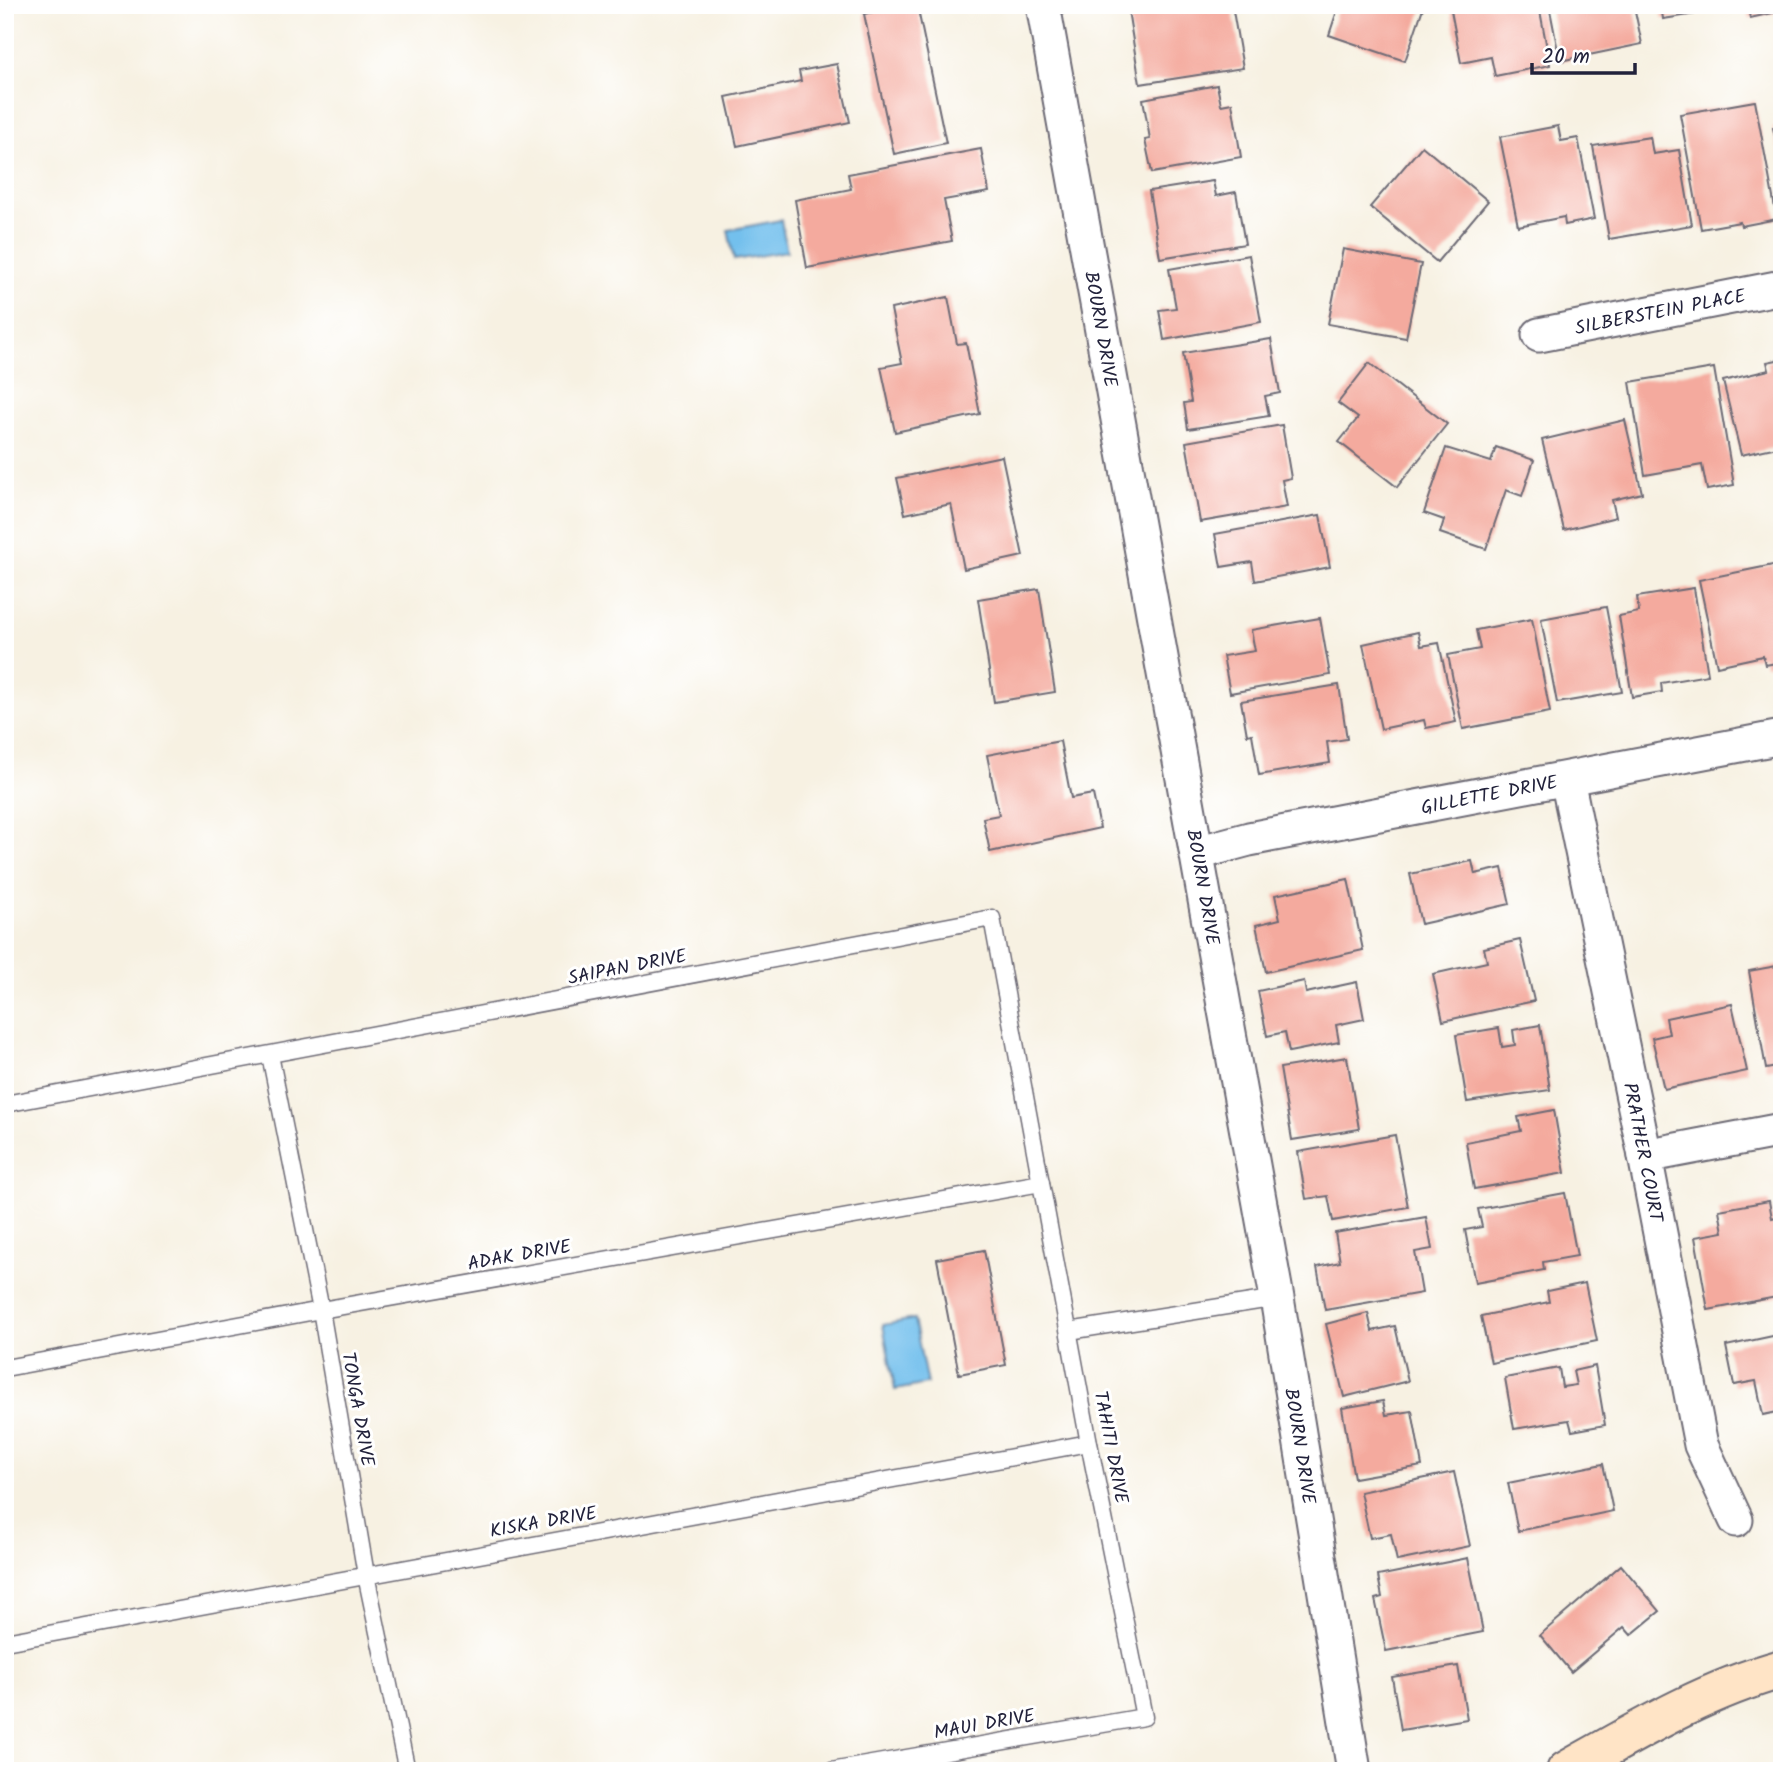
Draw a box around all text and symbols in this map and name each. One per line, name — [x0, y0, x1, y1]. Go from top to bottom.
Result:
scale bar — [1532, 32, 1635, 76]
text: 20 m — [1542, 41, 1590, 74]
street label: BOURN DRIVE — [1075, 269, 1125, 391]
street label: SILBERSTEIN PLACE — [1573, 282, 1749, 344]
street label: GILLETTE DRIVE — [1418, 768, 1561, 824]
street label: BOURN DRIVE — [1177, 827, 1227, 949]
street label: SAIPAN DRIVE — [565, 942, 690, 994]
street label: PRATHER COURT — [1614, 1080, 1671, 1226]
street label: ADAK DRIVE — [465, 1232, 574, 1280]
street label: TONGA DRIVE — [332, 1350, 382, 1470]
street label: BOURN DRIVE — [1275, 1386, 1323, 1507]
street label: TAHITI DRIVE — [1084, 1388, 1136, 1507]
street label: KISKA DRIVE — [488, 1499, 600, 1547]
street label: MAUI DRIVE — [932, 1701, 1038, 1749]

